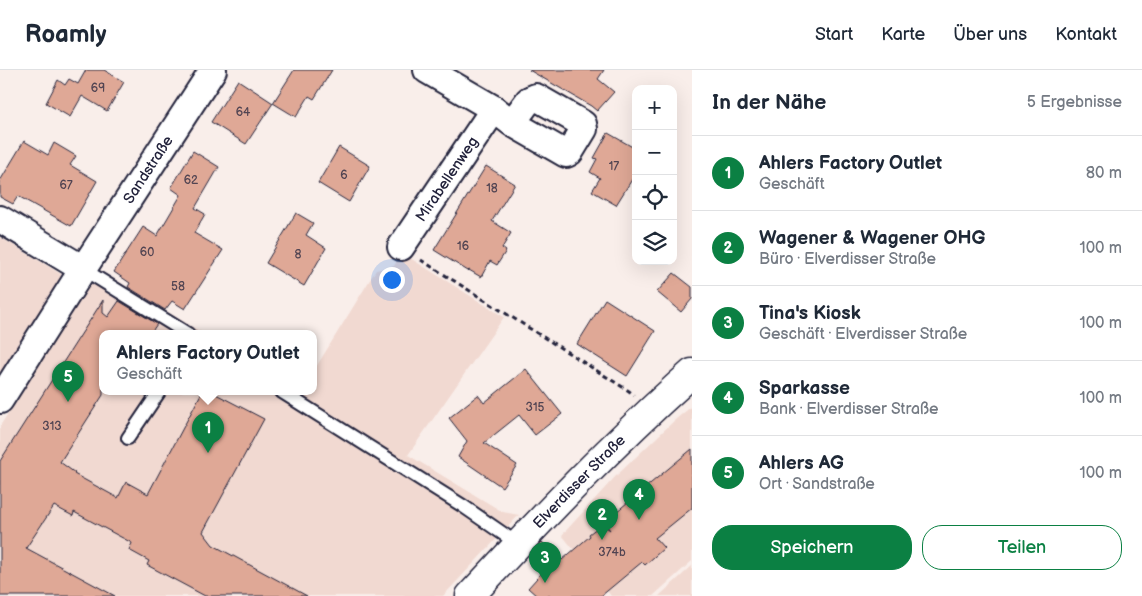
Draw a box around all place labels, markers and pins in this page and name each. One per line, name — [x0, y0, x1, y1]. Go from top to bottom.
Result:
pin: 5 — [52, 361, 84, 402]
pin: 1 — [192, 412, 224, 453]
pin: 4 — [623, 479, 655, 520]
pin: 2 — [586, 499, 618, 540]
pin: 3 — [529, 542, 561, 583]

